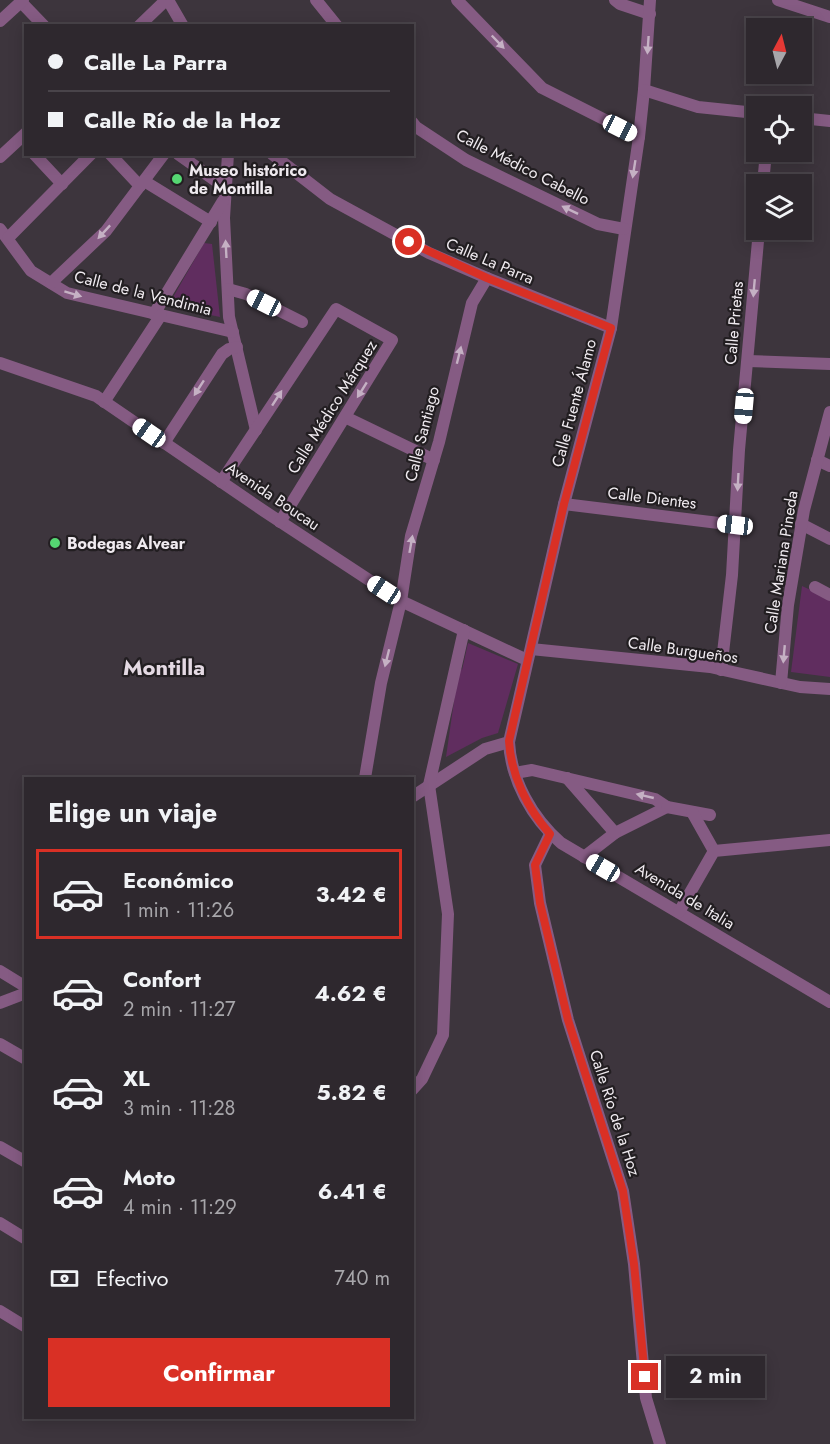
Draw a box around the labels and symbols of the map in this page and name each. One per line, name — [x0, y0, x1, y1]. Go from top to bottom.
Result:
north arrow — [746, 18, 812, 84]
one-way arrow — [490, 35, 504, 49]
one-way arrow — [643, 36, 652, 55]
car — [600, 112, 640, 144]
street label: Calle Médico Cabello — [452, 123, 594, 211]
place label: Museo histórico de Montilla — [189, 159, 307, 200]
one-way arrow — [629, 160, 638, 179]
marker: Museo histórico de Montilla — [170, 172, 184, 186]
one-way arrow — [561, 205, 578, 215]
one-way arrow — [98, 224, 111, 239]
route start — [395, 228, 422, 255]
street label: Calle La Parra — [443, 232, 537, 290]
one-way arrow — [221, 239, 230, 258]
street label: Calle de la Vendimia — [72, 265, 214, 321]
one-way arrow — [749, 278, 759, 297]
street label: Calle Prietas — [719, 280, 749, 366]
car — [244, 287, 284, 319]
one-way arrow — [64, 290, 82, 299]
street label: Calle Médico Márquez — [282, 335, 383, 478]
street label: Calle Fuente Álamo — [546, 336, 602, 470]
one-way arrow — [454, 346, 464, 364]
one-way arrow — [194, 380, 205, 397]
one-way arrow — [356, 382, 367, 398]
street label: Calle Santiago — [399, 384, 445, 484]
car — [733, 387, 755, 425]
one-way arrow — [271, 390, 282, 406]
car — [129, 415, 169, 451]
street label: Avenida Boucau — [221, 456, 325, 536]
one-way arrow — [733, 473, 742, 492]
street label: Calle Dientes — [606, 481, 698, 515]
street label: Calle Mariana Pineda — [758, 489, 804, 635]
car — [716, 514, 754, 536]
place label: Bodegas Alvear — [67, 532, 186, 555]
one-way arrow — [406, 534, 415, 553]
marker: Bodegas Alvear — [48, 536, 62, 550]
car — [364, 573, 404, 607]
street label: Calle Burgueños — [626, 631, 740, 669]
one-way arrow — [779, 645, 789, 664]
one-way arrow — [382, 649, 391, 667]
district label: Montilla — [123, 651, 205, 683]
one-way arrow — [636, 791, 655, 801]
car — [583, 851, 623, 885]
street label: Avenida de Italia — [631, 857, 739, 935]
street label: Calle Río de la Hoz — [584, 1047, 646, 1180]
callout: 2 min — [666, 1356, 765, 1398]
route end — [631, 1363, 658, 1390]

